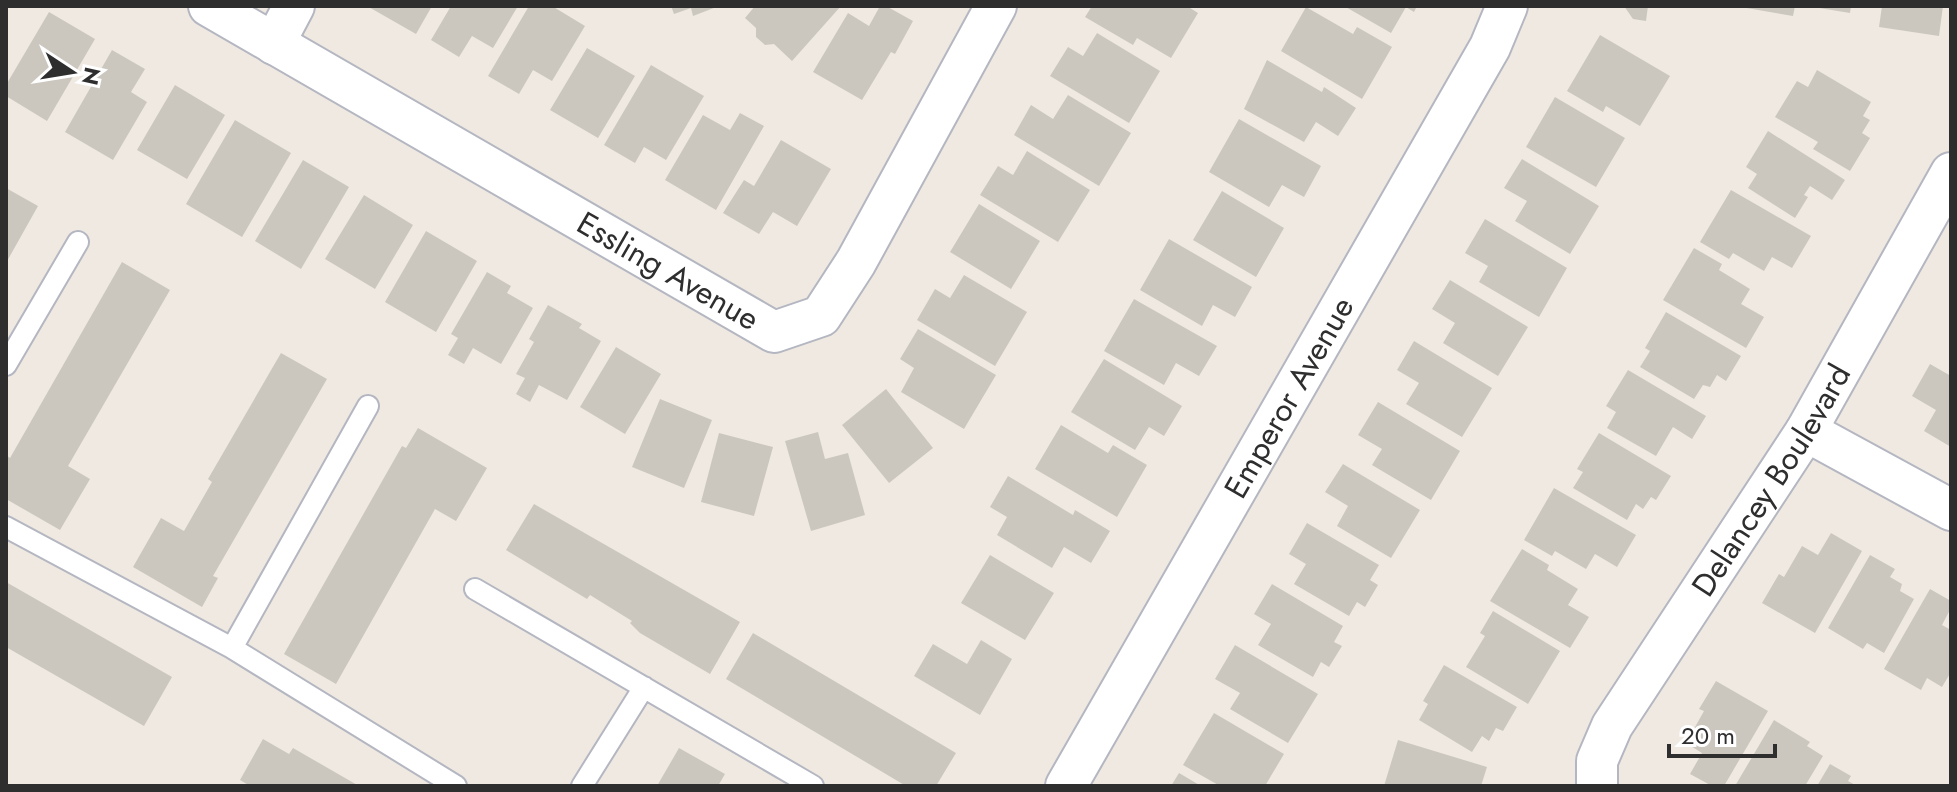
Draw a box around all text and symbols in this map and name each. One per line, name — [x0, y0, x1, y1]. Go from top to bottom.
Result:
north arrow — [32, 32, 112, 112]
text: N — [74, 64, 109, 88]
street label: Essling Avenue — [568, 200, 768, 342]
street label: Emperor Avenue — [1213, 288, 1365, 507]
street label: Delancey Boulevard — [1680, 356, 1862, 605]
scale bar — [1669, 708, 1775, 758]
text: 20 m — [1681, 718, 1735, 753]

